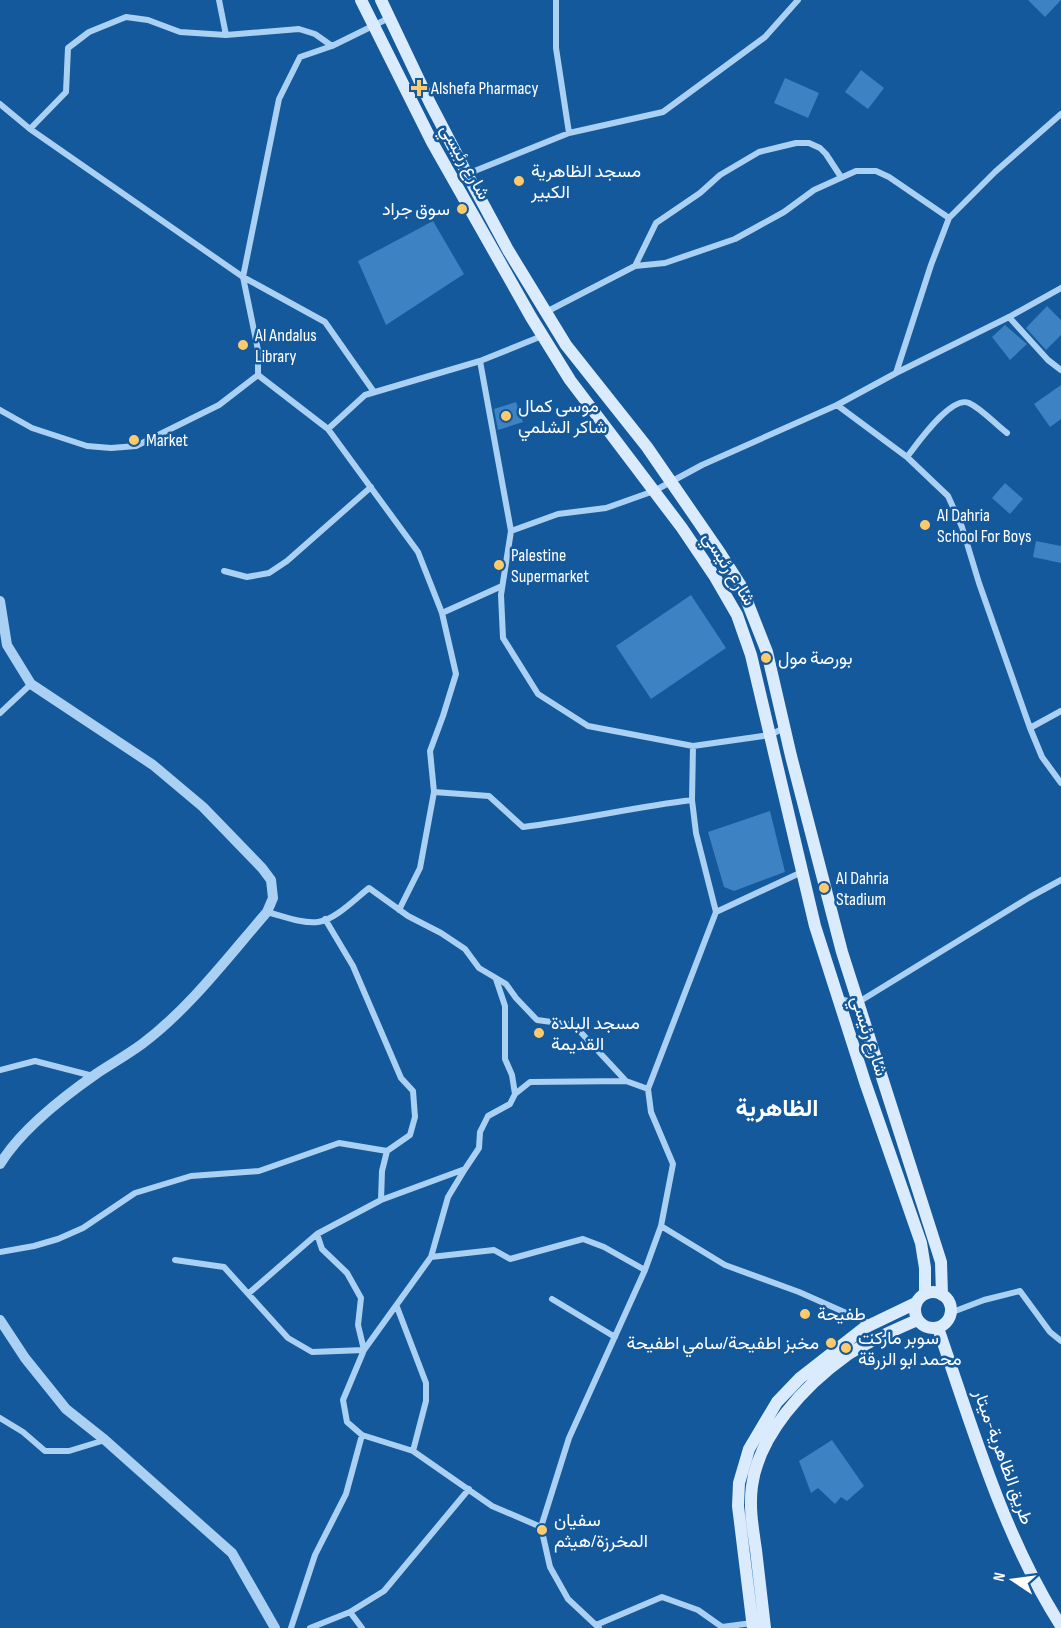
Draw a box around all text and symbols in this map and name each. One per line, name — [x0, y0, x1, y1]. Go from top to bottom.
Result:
place label: Alshefa Pharmacy — [430, 78, 538, 99]
marker: Alshefa Pharmacy — [412, 81, 426, 95]
street label: شارع رئيسي — [432, 121, 494, 205]
place label: مسجد الظاهرية الكبير — [530, 161, 641, 203]
marker: مسجد الظاهرية الكبير — [512, 174, 526, 188]
place label: سوق جراد — [382, 199, 450, 220]
marker: سوق جراد — [455, 202, 469, 216]
place label: Al Andalus Library — [254, 325, 317, 367]
marker: Al Andalus Library — [236, 338, 250, 352]
place label: موسى كمال شاكر الشلمي — [518, 396, 607, 442]
marker: موسى كمال شاكر الشلمي — [499, 409, 513, 423]
place label: Market — [146, 430, 189, 451]
marker: Market — [127, 433, 141, 447]
place label: Al Dahria School For Boys — [936, 505, 1032, 547]
marker: Al Dahria School For Boys — [918, 518, 932, 532]
street label: شارع رئيسي — [695, 528, 760, 612]
place label: Palestine Supermarket — [511, 545, 590, 587]
marker: Palestine Supermarket — [492, 558, 506, 572]
place label: بورصة مول — [778, 648, 852, 669]
marker: بورصة مول — [759, 651, 773, 665]
place label: Al Dahria Stadium — [835, 868, 889, 910]
marker: Al Dahria Stadium — [817, 881, 831, 895]
street label: شارع رئيسي — [842, 993, 892, 1080]
place label: مسجد البلدة القديمة — [551, 1013, 640, 1055]
marker: مسجد البلدة القديمة — [532, 1026, 546, 1040]
district label: الظاهرية — [735, 1094, 819, 1123]
place label: طفيحة — [817, 1304, 866, 1325]
marker: طفيحة — [798, 1307, 812, 1321]
place label: سوبر ماركت محمد ابو الزرقة — [858, 1328, 962, 1370]
place label: مخبز اطفيحة/سامي اطفيحة — [626, 1333, 819, 1358]
marker: مخبز اطفيحة/سامي اطفيحة — [824, 1336, 838, 1350]
marker: سوبر ماركت محمد ابو الزرقة — [839, 1341, 853, 1355]
street label: طريق الظاهرية-ميتار — [968, 1386, 1037, 1527]
place label: سفيان المخرزة/هيثم — [554, 1510, 648, 1553]
marker: سفيان المخرزة/هيثم — [535, 1523, 549, 1537]
north arrow — [983, 1550, 1043, 1610]
text: N — [990, 1571, 1010, 1583]

